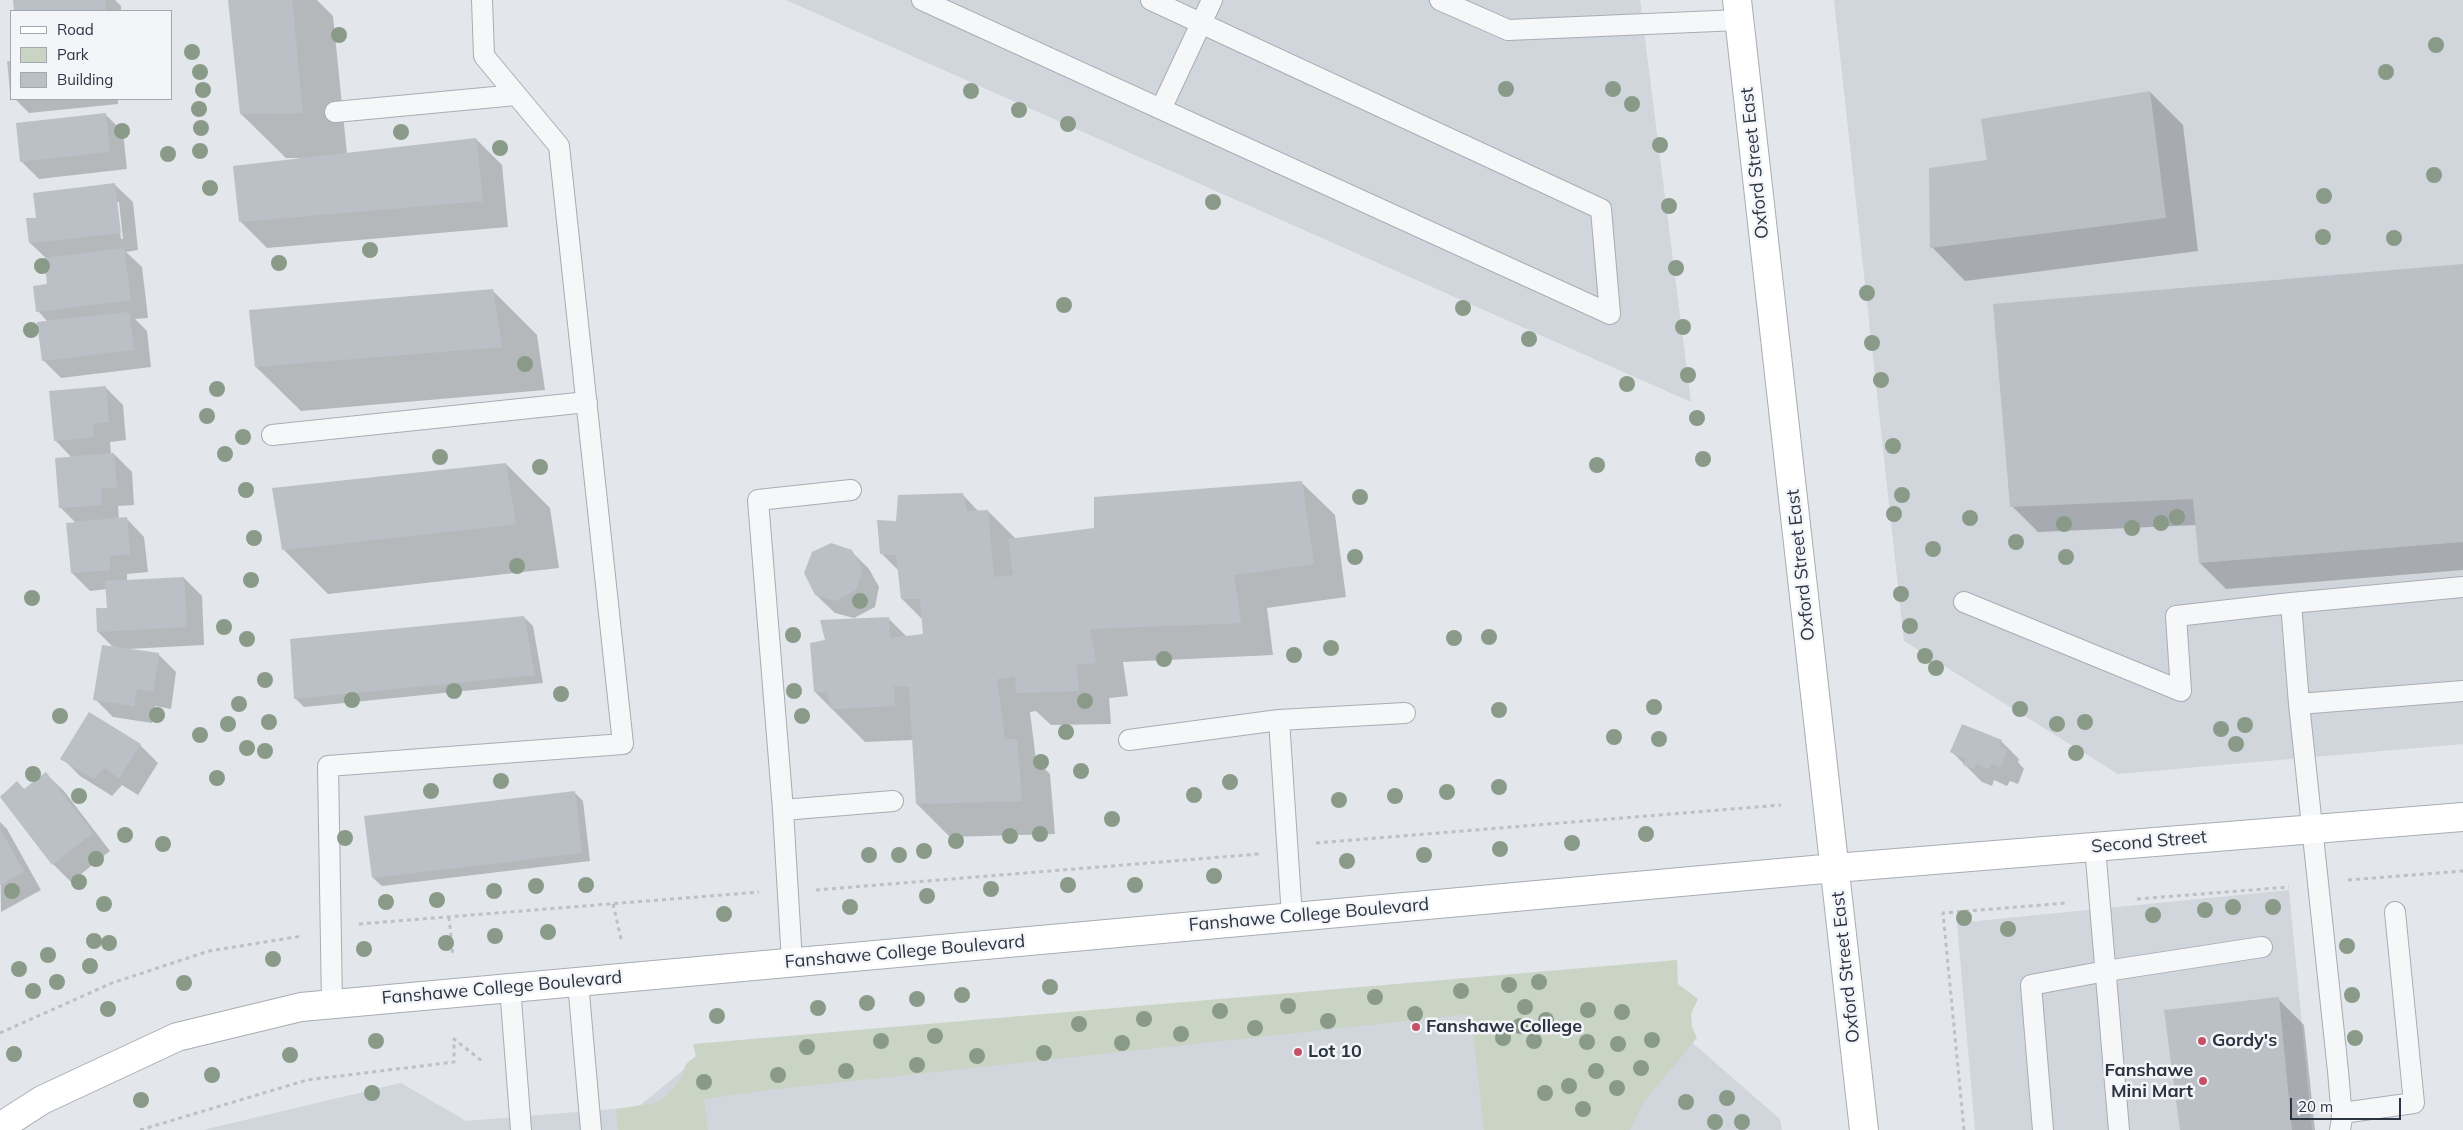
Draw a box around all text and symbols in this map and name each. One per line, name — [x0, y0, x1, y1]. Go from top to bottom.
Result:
legend — [10, 10, 172, 100]
text: Road — [57, 20, 94, 39]
text: Park — [57, 45, 89, 64]
text: Building — [57, 70, 113, 89]
street label: Oxford Street East — [1736, 86, 1774, 240]
street label: Oxford Street East — [1782, 488, 1820, 642]
street label: Second Street — [2090, 826, 2208, 858]
street label: Oxford Street East — [1827, 890, 1865, 1044]
street label: Fanshawe College Boulevard — [1188, 894, 1430, 936]
street label: Fanshawe College Boulevard — [784, 931, 1026, 973]
street label: Fanshawe College Boulevard — [381, 967, 623, 1009]
place label: Fanshawe College — [1426, 1016, 1582, 1038]
marker: Fanshawe College — [1410, 1021, 1422, 1033]
place label: Gordy's — [2212, 1030, 2277, 1052]
marker: Gordy's — [2196, 1035, 2208, 1047]
place label: Lot 10 — [1308, 1041, 1362, 1063]
marker: Lot 10 — [1292, 1046, 1304, 1058]
place label: Fanshawe Mini Mart — [2105, 1060, 2193, 1102]
marker: Fanshawe Mini Mart — [2197, 1075, 2209, 1087]
scale bar — [2293, 1088, 2404, 1120]
text: 20 m — [2298, 1097, 2333, 1116]

